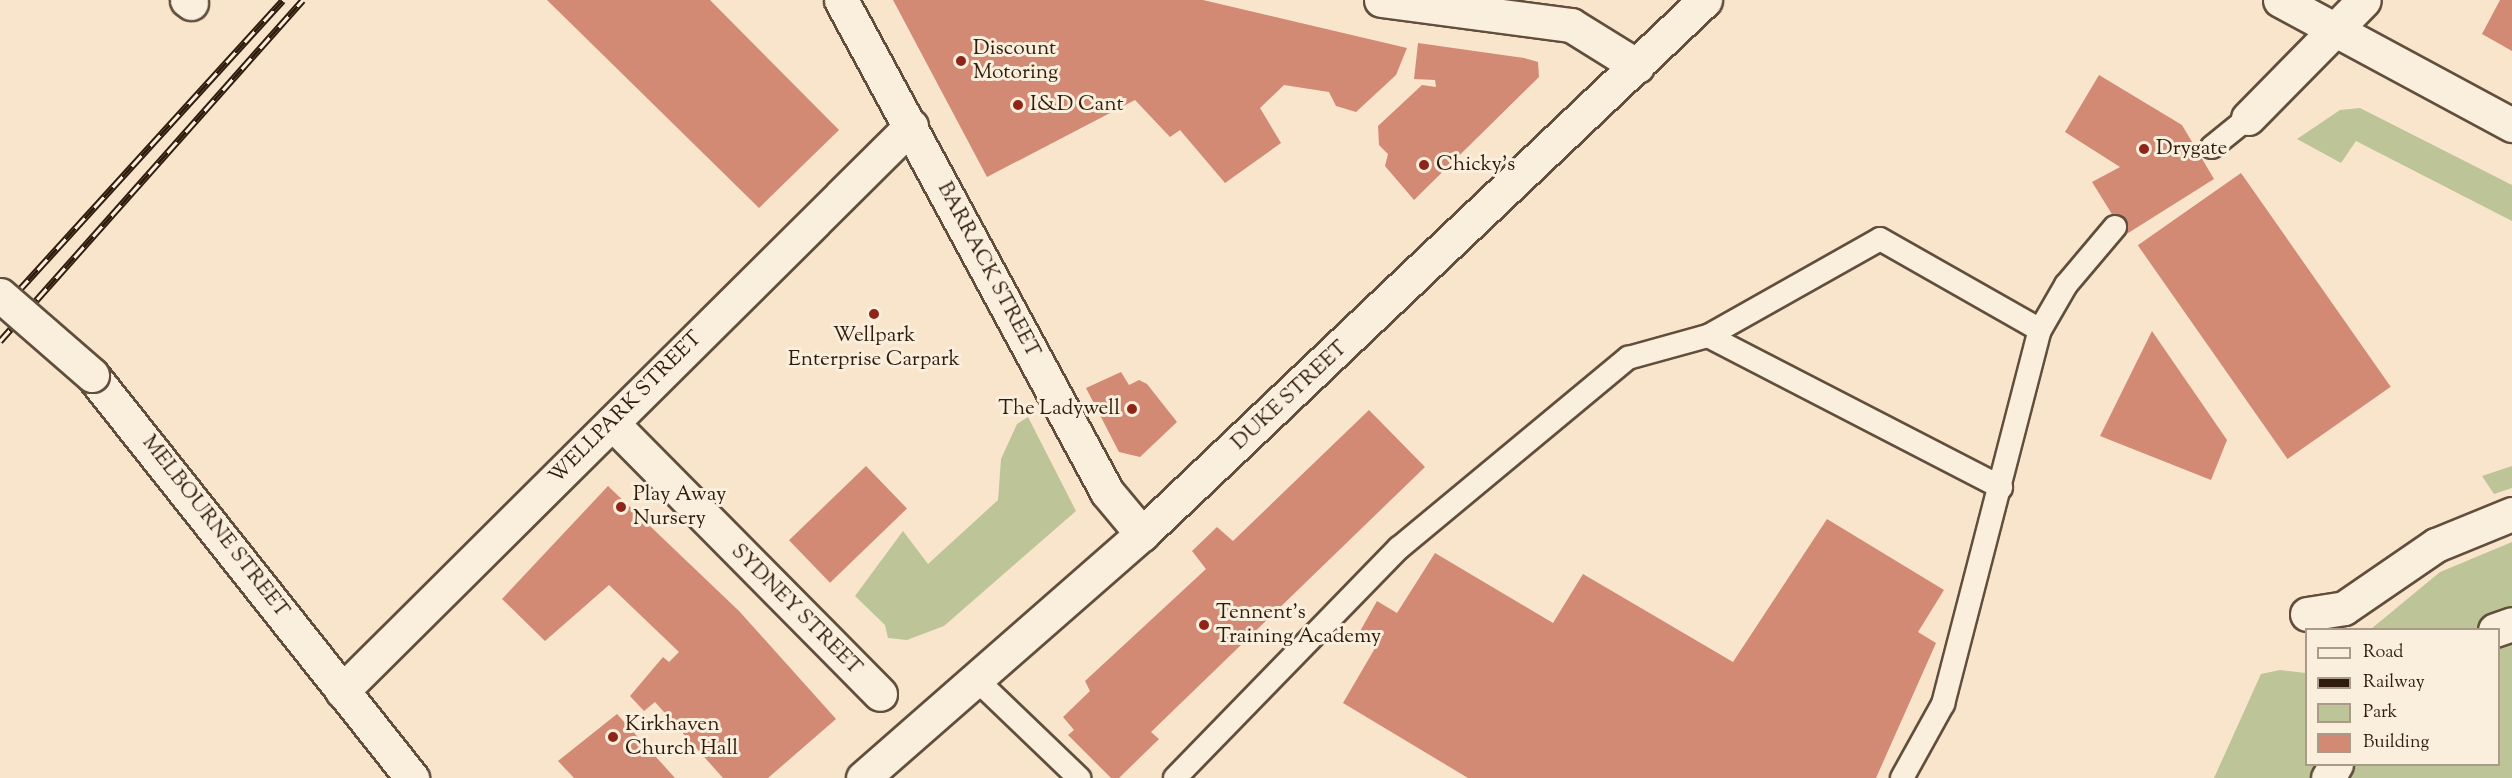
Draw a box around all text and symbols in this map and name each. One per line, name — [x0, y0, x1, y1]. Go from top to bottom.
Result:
place label: Discount Motoring — [973, 36, 1058, 86]
marker: Discount Motoring — [954, 54, 968, 68]
place label: I&D Cant — [1030, 92, 1124, 118]
marker: I&D Cant — [1011, 98, 1025, 112]
place label: Drygate — [2156, 136, 2227, 162]
marker: Drygate — [2137, 142, 2151, 156]
place label: Chicky's — [1436, 152, 1515, 178]
marker: Chicky's — [1417, 158, 1431, 172]
street label: BARRACK STREET — [931, 178, 1045, 362]
marker: Wellpark Enterprise Carpark — [867, 307, 881, 321]
place label: Wellpark Enterprise Carpark — [788, 323, 960, 373]
street label: WELLPARK STREET — [544, 326, 708, 490]
street label: DUKE STREET — [1227, 336, 1353, 456]
place label: The Ladywell — [998, 396, 1120, 422]
marker: The Ladywell — [1125, 402, 1139, 416]
street label: MELBOURNE STREET — [136, 431, 294, 623]
place label: Play Away Nursery — [633, 482, 726, 532]
marker: Play Away Nursery — [614, 500, 628, 514]
street label: SYDNEY STREET — [725, 539, 867, 681]
place label: Tennent's Training Academy — [1216, 600, 1381, 650]
marker: Tennent's Training Academy — [1197, 618, 1211, 632]
legend — [2305, 628, 2500, 766]
text: Road — [2363, 640, 2403, 666]
text: Railway — [2363, 670, 2425, 696]
text: Park — [2363, 700, 2397, 726]
place label: Kirkhaven Church Hall — [625, 712, 738, 762]
marker: Kirkhaven Church Hall — [606, 730, 620, 744]
text: Building — [2363, 730, 2429, 756]

